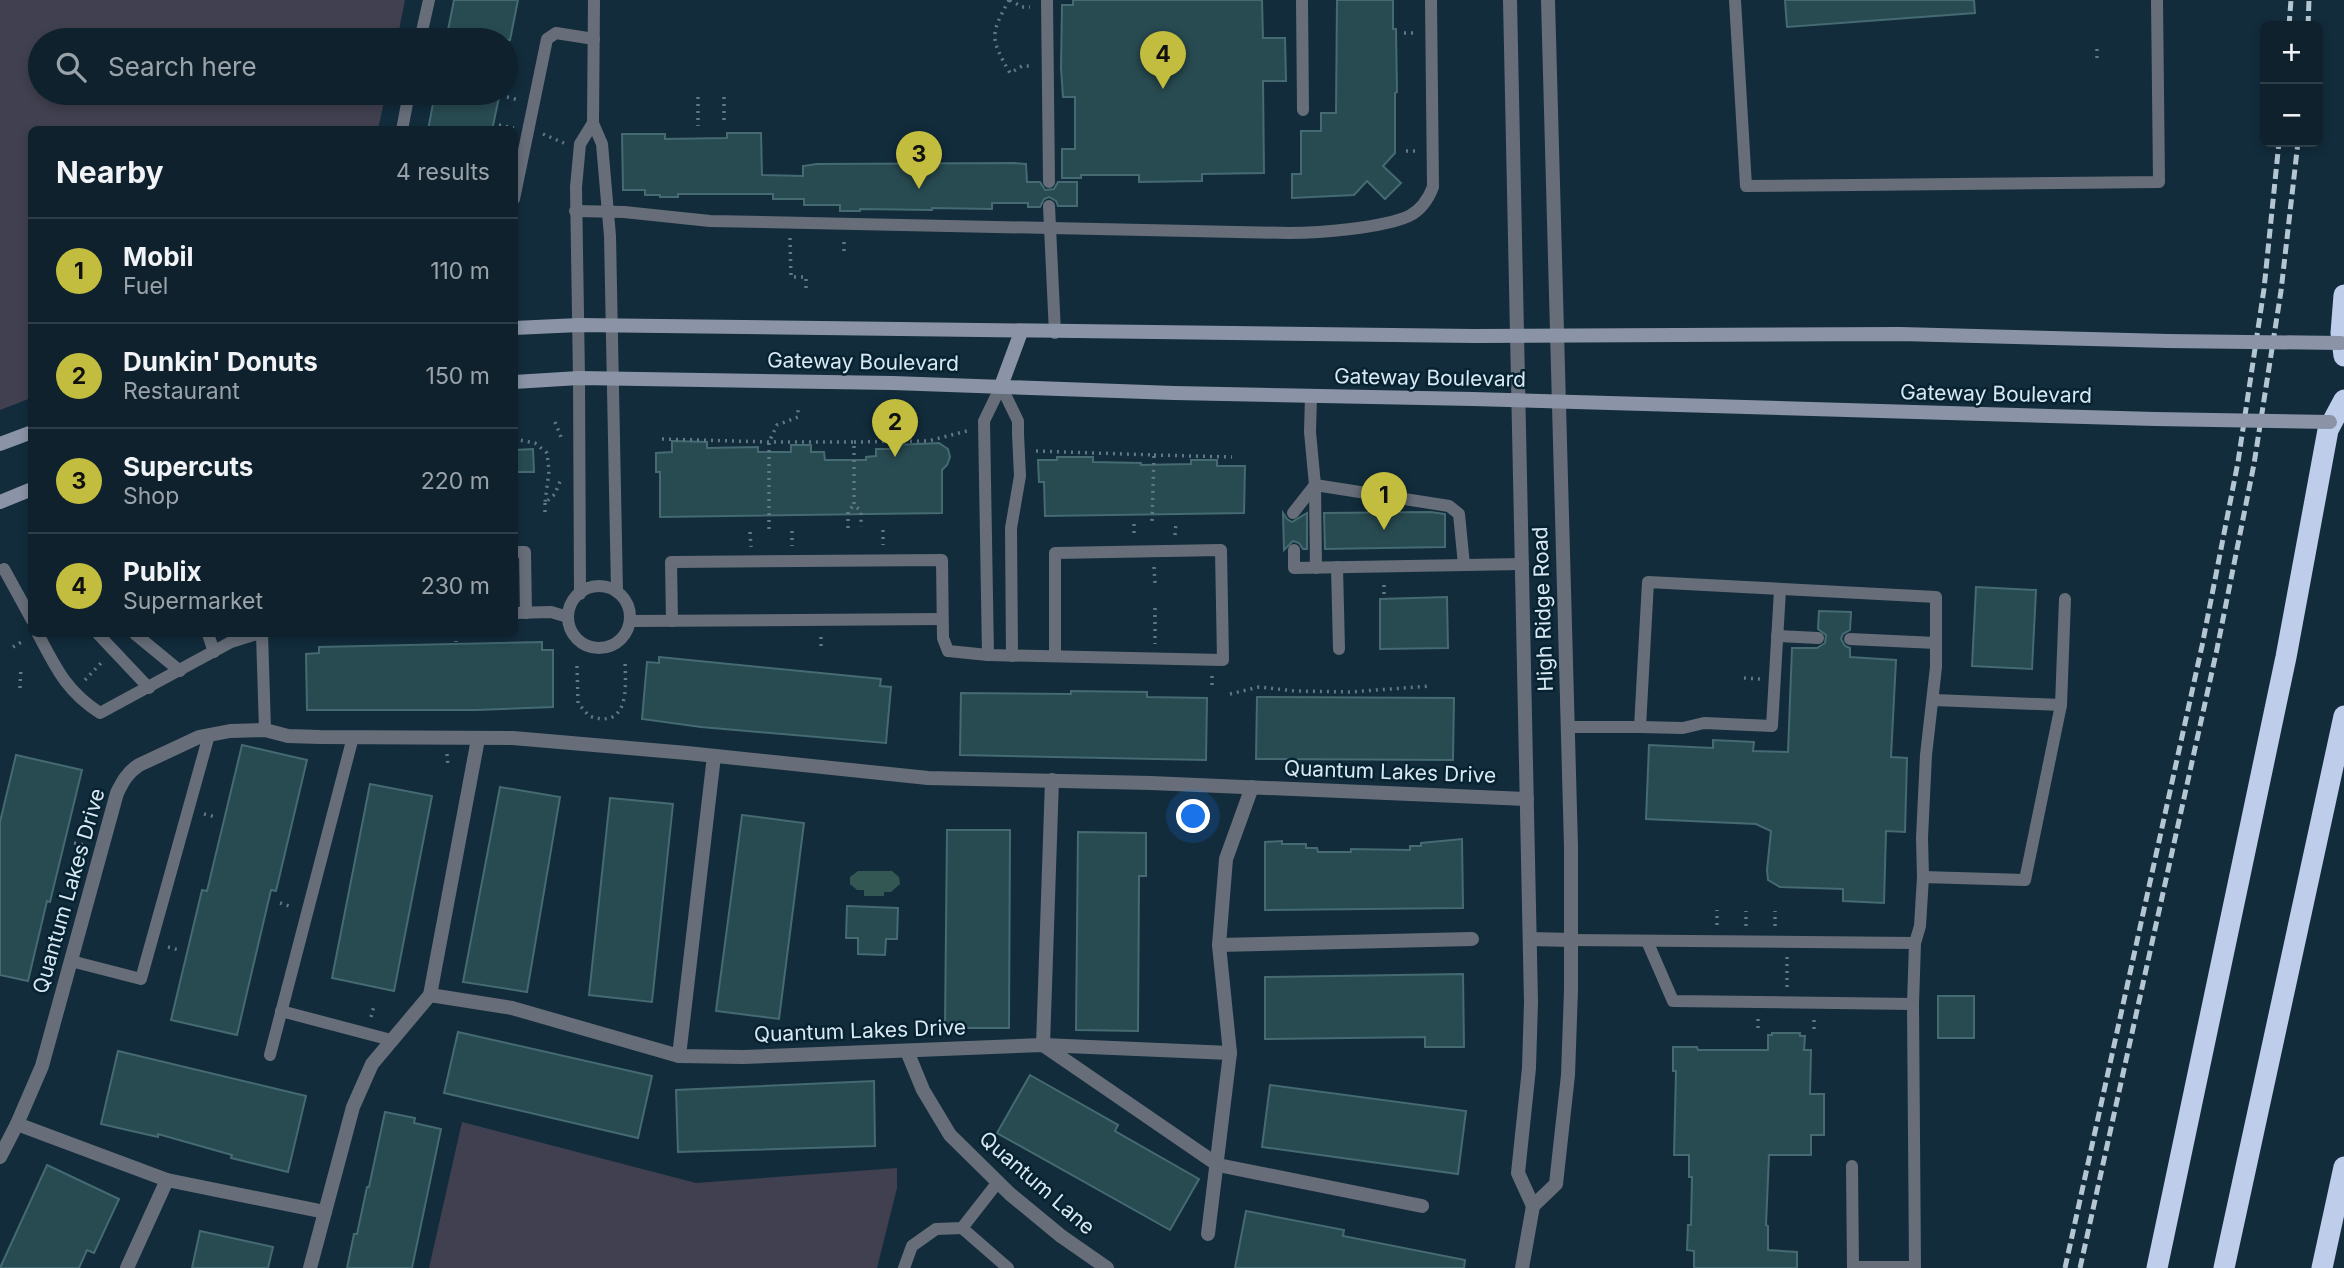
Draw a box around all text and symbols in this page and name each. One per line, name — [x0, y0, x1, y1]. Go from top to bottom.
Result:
map controls — [2260, 21, 2323, 147]
button: + — [2260, 21, 2323, 84]
search box — [28, 28, 518, 105]
pin: 4 — [1140, 31, 1186, 89]
icon: search — [52, 48, 90, 86]
text: Search here — [108, 51, 257, 82]
button: − — [2260, 84, 2323, 147]
pin: 3 — [896, 131, 942, 189]
text: Nearby — [56, 154, 164, 190]
text: 4 results — [396, 158, 490, 186]
text: Mobil — [123, 241, 194, 272]
text: 1 — [74, 257, 84, 285]
text: 110 m — [430, 257, 490, 285]
text: Fuel — [123, 272, 168, 300]
text: Dunkin' Donuts — [123, 346, 318, 377]
street label: Gateway Boulevard — [767, 347, 959, 376]
text: 2 — [72, 362, 86, 390]
text: 150 m — [426, 362, 490, 390]
street label: Gateway Boulevard — [1334, 363, 1526, 392]
text: Restaurant — [123, 377, 240, 405]
street label: Gateway Boulevard — [1900, 379, 2092, 408]
pin: 2 — [872, 399, 918, 457]
text: Supercuts — [123, 451, 253, 482]
text: 3 — [72, 467, 86, 495]
text: 220 m — [421, 467, 490, 495]
pin: 1 — [1361, 472, 1407, 530]
text: Shop — [123, 482, 179, 510]
street label: High Ridge Road — [1527, 526, 1558, 692]
text: Publix — [123, 556, 202, 587]
text: 4 — [71, 572, 87, 600]
text: 230 m — [421, 572, 490, 600]
text: Supermarket — [123, 587, 263, 615]
street label: Quantum Lakes Drive — [1283, 755, 1497, 788]
street label: Quantum Lakes Drive — [27, 785, 110, 996]
your location — [1176, 799, 1210, 833]
street label: Quantum Lakes Drive — [753, 1014, 967, 1047]
street label: Quantum Lane — [975, 1126, 1100, 1239]

